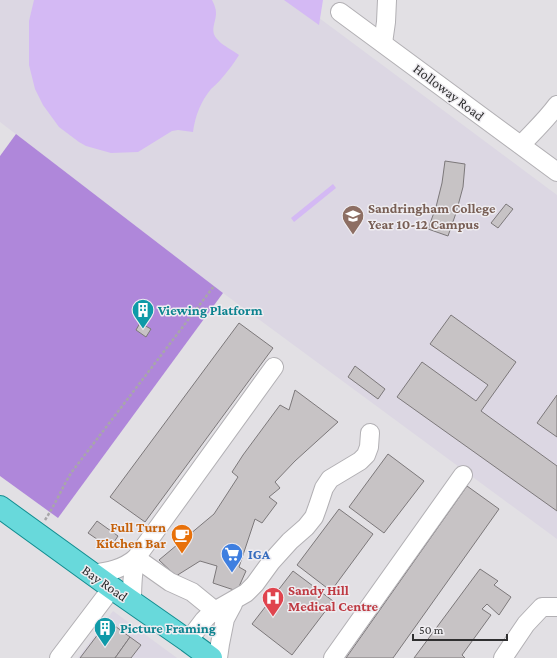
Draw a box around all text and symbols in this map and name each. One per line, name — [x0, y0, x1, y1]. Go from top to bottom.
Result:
street label: Holloway Road — [410, 60, 488, 124]
place label: Sandringham College Year 10-12 Campus — [368, 200, 496, 232]
school or university icon: Sandringham College Year 10-12 Campus — [340, 203, 366, 236]
building icon: Viewing Platform — [130, 297, 156, 330]
place label: Viewing Platform — [157, 302, 263, 318]
place label: Full Turn Kitchen Bar — [96, 519, 166, 551]
cafe icon: Full Turn Kitchen Bar — [169, 522, 195, 555]
supermarket icon: IGA — [219, 541, 245, 574]
place label: IGA — [248, 546, 271, 562]
street label: Bay Road — [79, 562, 131, 605]
place label: Sandy Hill Medical Centre — [288, 582, 379, 614]
hospital icon: Sandy Hill Medical Centre — [260, 585, 286, 618]
building icon: Picture Framing — [92, 615, 118, 648]
scale bar — [413, 616, 507, 642]
place label: Picture Framing — [120, 620, 216, 636]
text: 50 m — [419, 623, 444, 637]

